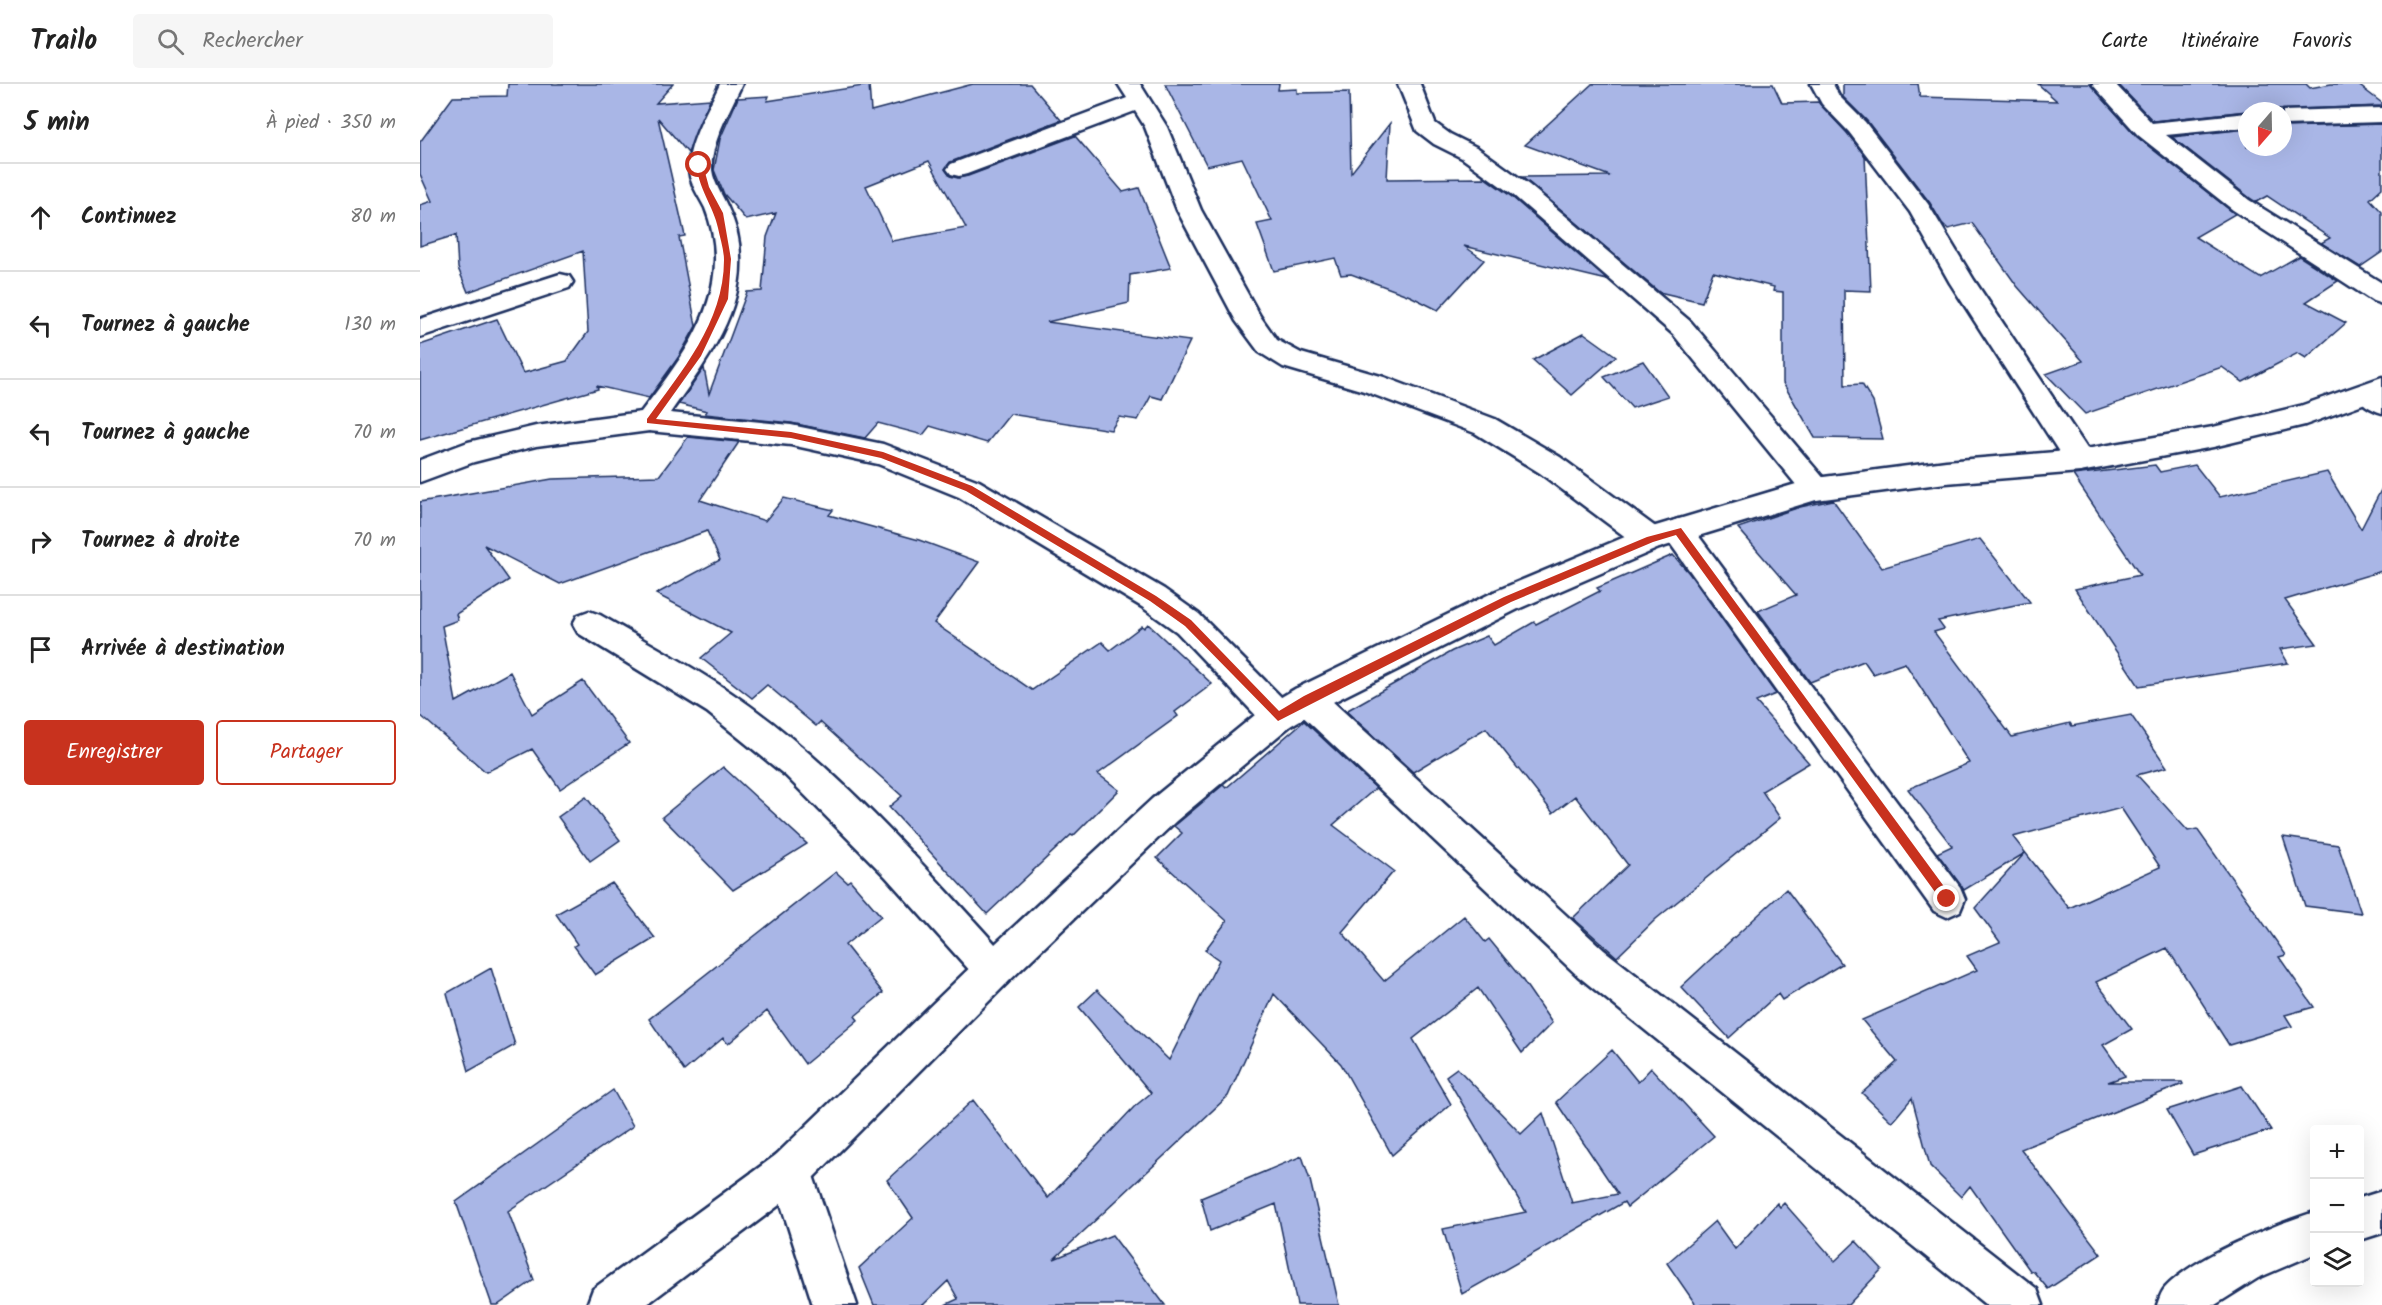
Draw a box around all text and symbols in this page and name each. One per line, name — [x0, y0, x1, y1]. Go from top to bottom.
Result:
search box — [133, 14, 553, 68]
text: Trailo — [30, 19, 97, 64]
text: Rechercher — [202, 24, 302, 59]
icon: search — [154, 25, 187, 58]
text: Carte — [2101, 25, 2148, 58]
text: Itinéraire — [2181, 25, 2259, 58]
text: Favoris — [2292, 25, 2352, 58]
text: 5 min — [24, 102, 90, 144]
north arrow — [2238, 102, 2292, 156]
text: À pied · 350 m — [266, 107, 396, 139]
route start — [685, 151, 711, 177]
text: Continuez — [81, 200, 177, 235]
icon: ahead — [24, 201, 57, 234]
text: 80 m — [350, 201, 396, 233]
text: Tournez à gauche — [81, 308, 250, 343]
icon: left — [24, 309, 57, 342]
text: 130 m — [344, 309, 396, 341]
text: Tournez à gauche — [81, 416, 250, 451]
icon: left — [24, 417, 57, 450]
text: 70 m — [353, 417, 396, 449]
text: Tournez à droite — [81, 524, 240, 559]
icon: right — [24, 525, 57, 558]
text: 70 m — [353, 525, 396, 557]
text: Arrivée à destination — [81, 632, 285, 667]
icon: arrive — [24, 633, 57, 666]
button: Enregistrer — [24, 720, 204, 785]
button: Partager — [216, 720, 396, 785]
route end — [1933, 885, 1959, 911]
map controls — [2310, 1125, 2364, 1287]
button: + — [2310, 1125, 2364, 1179]
button: − — [2310, 1179, 2364, 1233]
button: layers — [2310, 1233, 2364, 1287]

